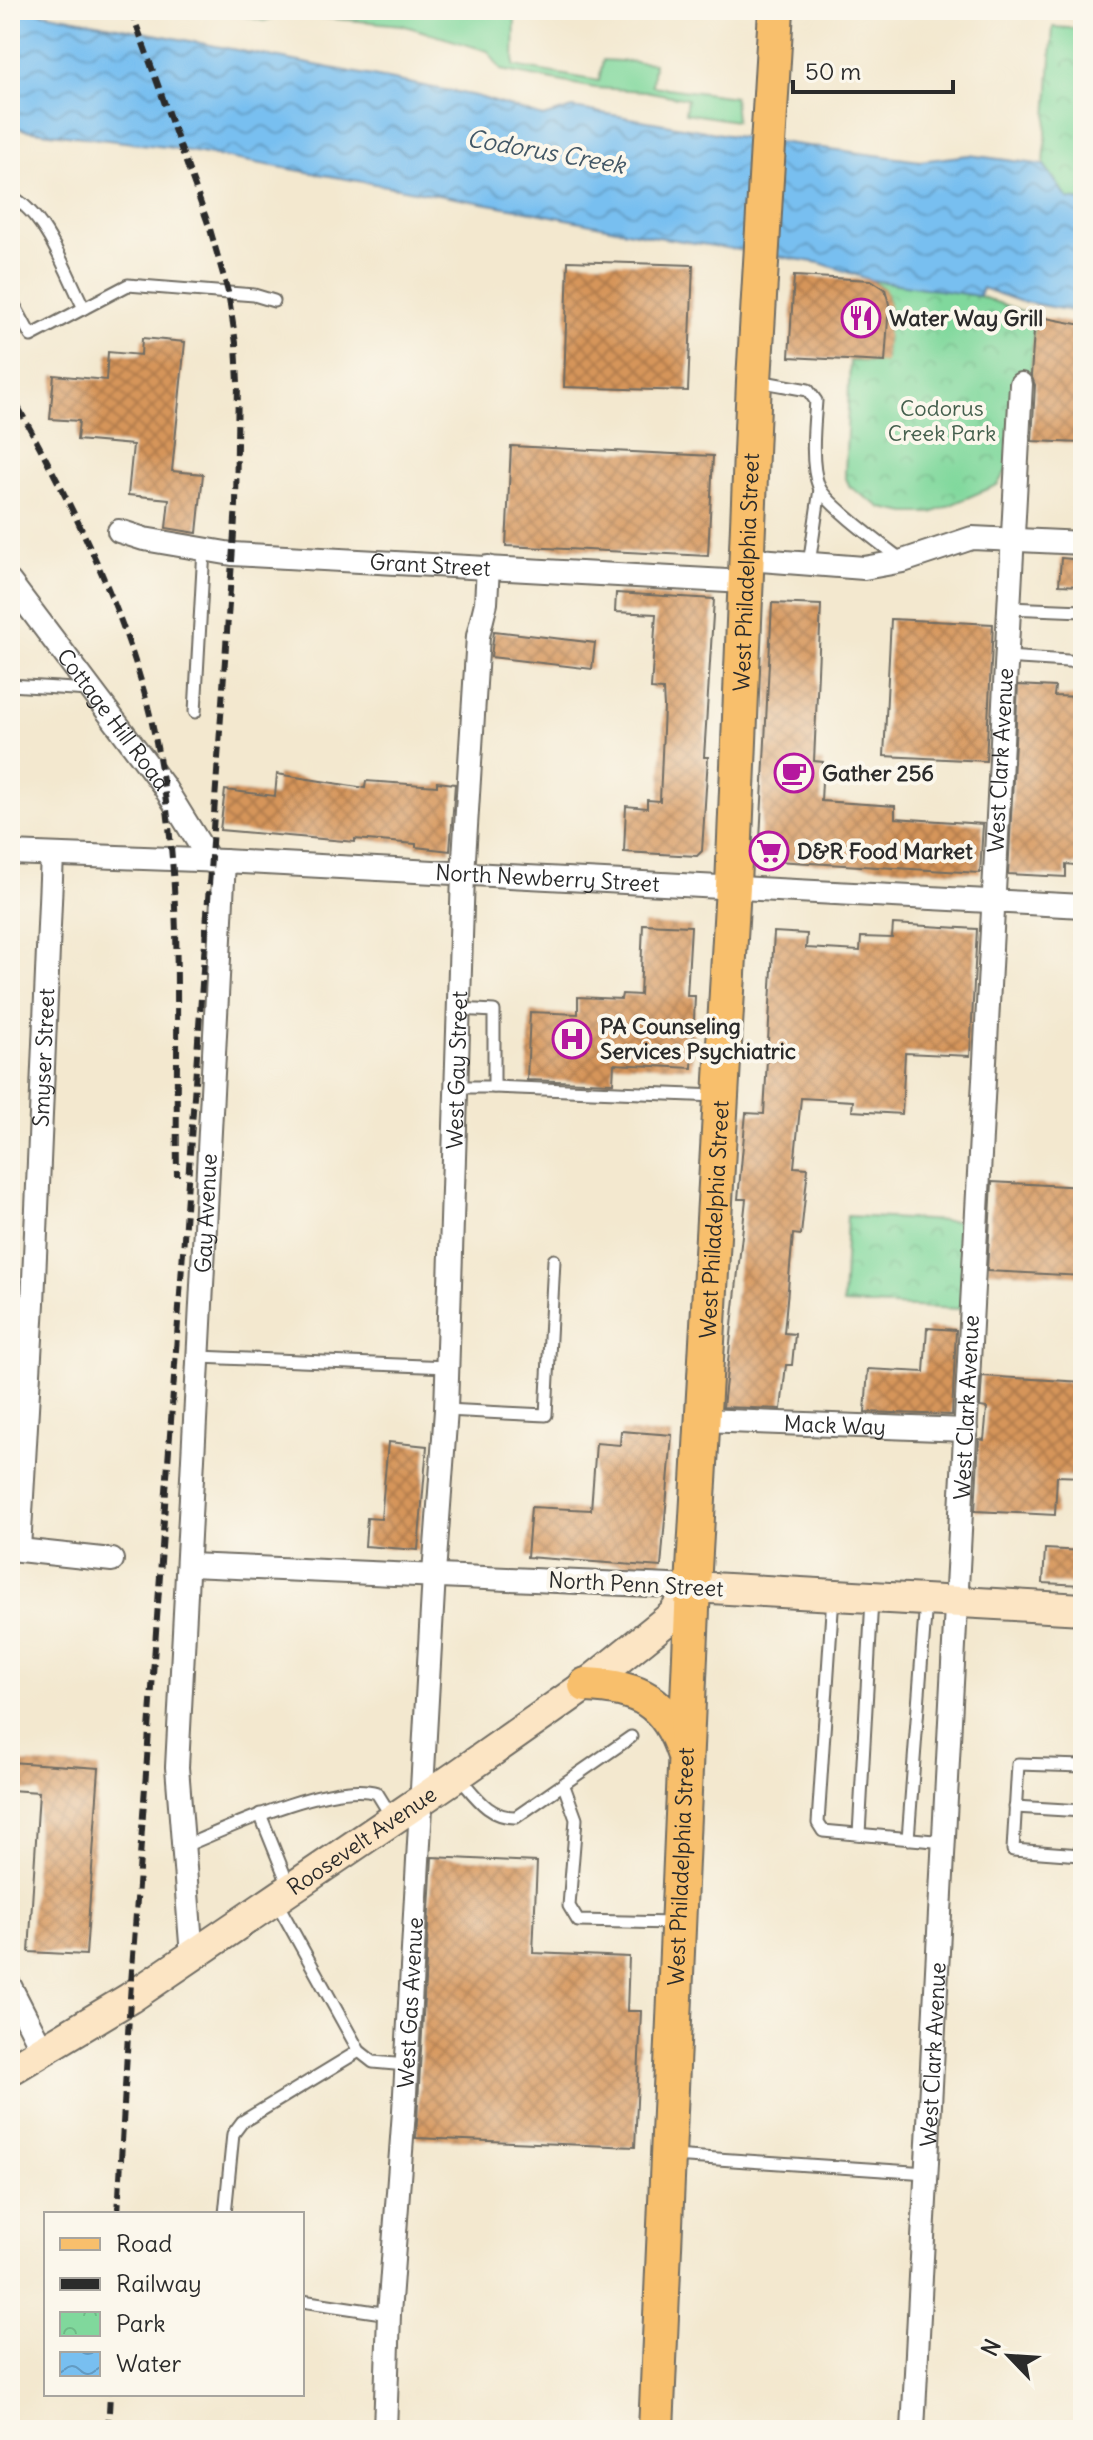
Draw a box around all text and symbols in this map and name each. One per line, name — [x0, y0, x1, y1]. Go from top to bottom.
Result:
scale bar — [793, 44, 953, 94]
text: 50 m — [805, 56, 861, 86]
water label: Codorus Creek — [465, 122, 629, 180]
restaurant icon: Water Way Grill — [840, 297, 882, 339]
place label: Water Way Grill — [889, 304, 1043, 332]
park label: Codorus Creek Park — [888, 394, 996, 447]
street label: West Philadelphia Street — [727, 453, 765, 692]
street label: Grant Street — [369, 548, 491, 582]
street label: Cottage Hill Road — [51, 643, 176, 796]
street label: West Clark Avenue — [981, 667, 1019, 853]
cafe icon: Gather 256 — [773, 752, 815, 794]
place label: Gather 256 — [822, 759, 934, 787]
supermarket icon: D&R Food Market — [748, 830, 790, 872]
place label: D&R Food Market — [797, 837, 973, 865]
street label: North Newberry Street — [435, 858, 660, 898]
street label: Smyser Street — [26, 988, 60, 1128]
street label: West Gay Street — [440, 990, 473, 1150]
place label: PA Counseling Services Psychiatric — [600, 1012, 796, 1065]
hospital icon: PA Counseling Services Psychiatric — [551, 1018, 593, 1060]
street label: West Philadelphia Street — [693, 1100, 735, 1339]
street label: Gay Avenue — [189, 1153, 223, 1274]
street label: West Clark Avenue — [948, 1314, 985, 1500]
street label: Mack Way — [783, 1409, 886, 1441]
street label: North Penn Street — [548, 1565, 724, 1603]
street label: West Philadelphia Street — [662, 1747, 700, 1986]
street label: Roosevelt Avenue — [282, 1780, 442, 1901]
street label: West Gas Avenue — [391, 1917, 429, 2089]
street label: West Clark Avenue — [914, 1961, 952, 2148]
legend — [44, 2212, 304, 2396]
text: Road — [116, 2228, 172, 2258]
text: Railway — [116, 2268, 202, 2298]
text: Park — [116, 2308, 166, 2338]
north arrow — [969, 2316, 1049, 2396]
text: N — [975, 2335, 1007, 2360]
text: Water — [116, 2348, 181, 2378]

